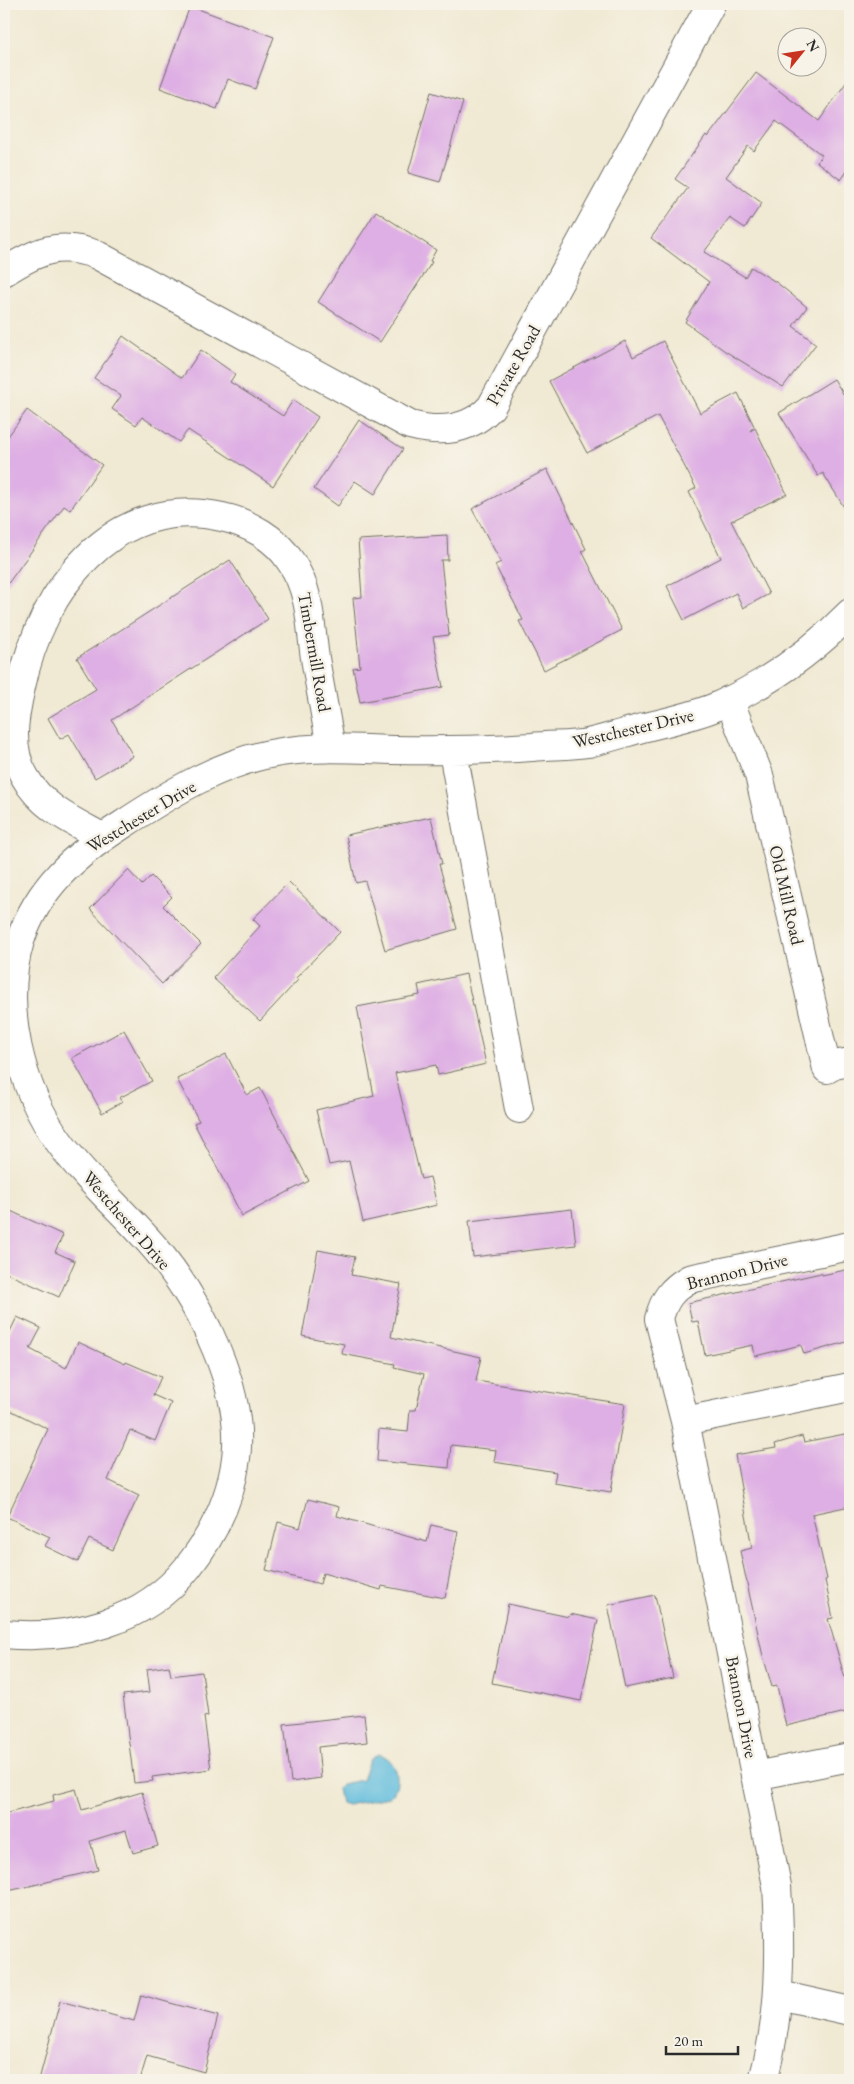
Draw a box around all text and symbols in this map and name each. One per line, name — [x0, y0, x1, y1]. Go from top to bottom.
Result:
north arrow — [776, 28, 826, 78]
text: N — [803, 36, 824, 55]
street label: Private Road — [481, 320, 546, 409]
street label: Timbermill Road — [293, 590, 337, 715]
street label: Westchester Drive — [570, 703, 696, 753]
street label: Westchester Drive — [82, 774, 200, 858]
street label: Old Mill Road — [764, 843, 810, 948]
street label: Westchester Drive — [78, 1166, 176, 1274]
street label: Brannon Drive — [684, 1247, 790, 1295]
street label: Brannon Drive — [721, 1654, 763, 1760]
scale bar — [666, 2024, 739, 2056]
text: 20 m — [674, 2031, 703, 2050]

